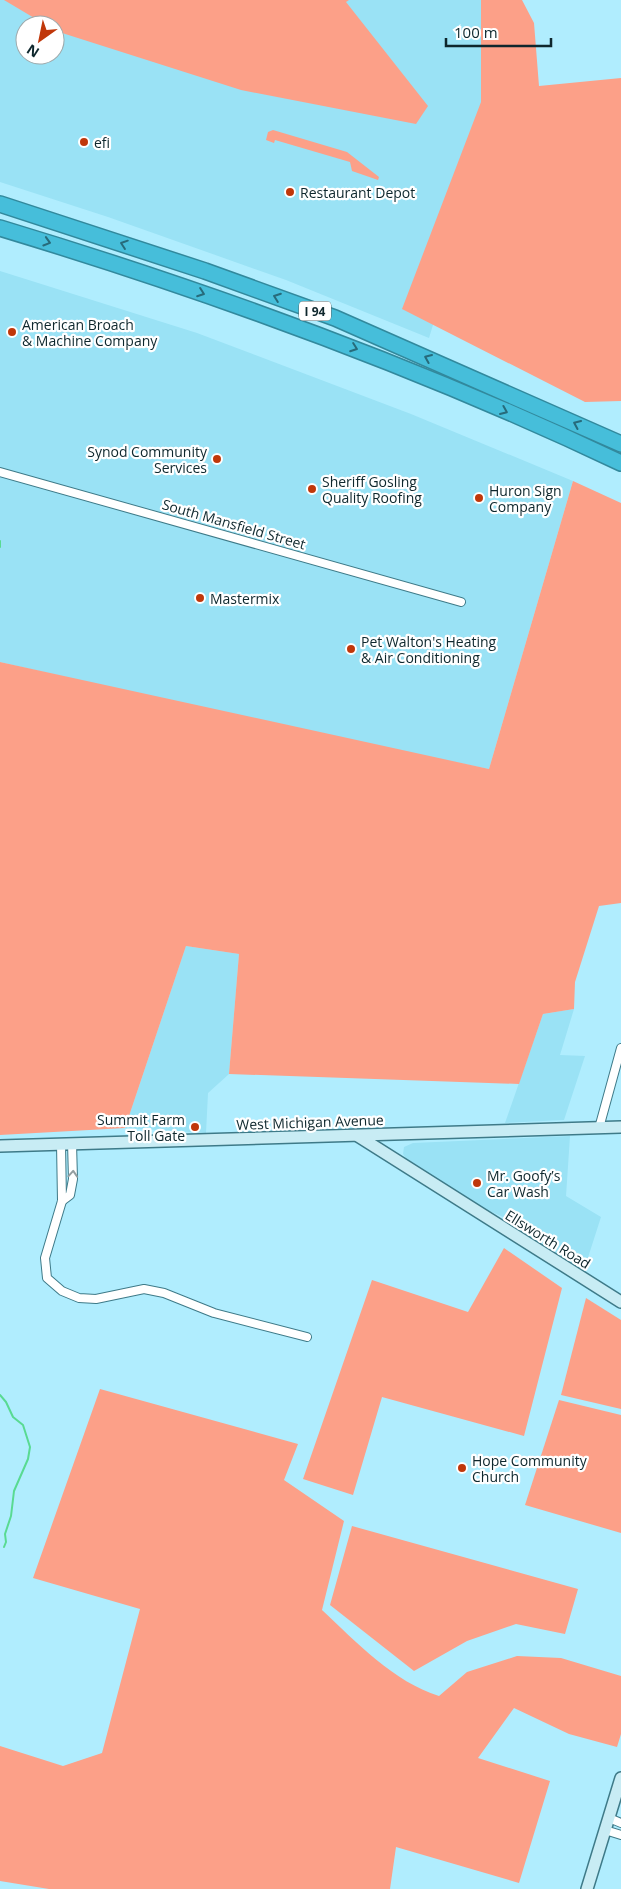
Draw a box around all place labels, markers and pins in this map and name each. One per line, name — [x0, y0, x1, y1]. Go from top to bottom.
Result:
place label: efi — [94, 133, 110, 152]
marker: efi — [78, 136, 90, 148]
place label: Restaurant Depot — [300, 183, 415, 202]
marker: Restaurant Depot — [284, 186, 296, 198]
place label: American Broach & Machine Company — [22, 315, 158, 350]
marker: American Broach & Machine Company — [6, 326, 18, 338]
place label: Synod Community Services — [87, 442, 208, 477]
marker: Synod Community Services — [211, 453, 223, 465]
place label: Sheriff Gosling Quality Roofing — [322, 472, 422, 507]
place label: Huron Sign Company — [489, 481, 562, 516]
marker: Sheriff Gosling Quality Roofing — [306, 483, 318, 495]
marker: Huron Sign Company — [473, 492, 485, 504]
place label: Mastermix — [210, 589, 280, 608]
marker: Mastermix — [194, 592, 206, 604]
place label: Pet Walton's Heating & Air Conditioning — [361, 632, 497, 667]
marker: Pet Walton's Heating & Air Conditioning — [345, 643, 357, 655]
place label: Summit Farm Toll Gate — [97, 1110, 185, 1145]
marker: Summit Farm Toll Gate — [189, 1121, 201, 1133]
place label: Mr. Goofy’s Car Wash — [487, 1166, 561, 1201]
marker: Mr. Goofy’s Car Wash — [471, 1177, 483, 1189]
place label: Hope Community Church — [472, 1451, 588, 1486]
marker: Hope Community Church — [456, 1462, 468, 1474]

